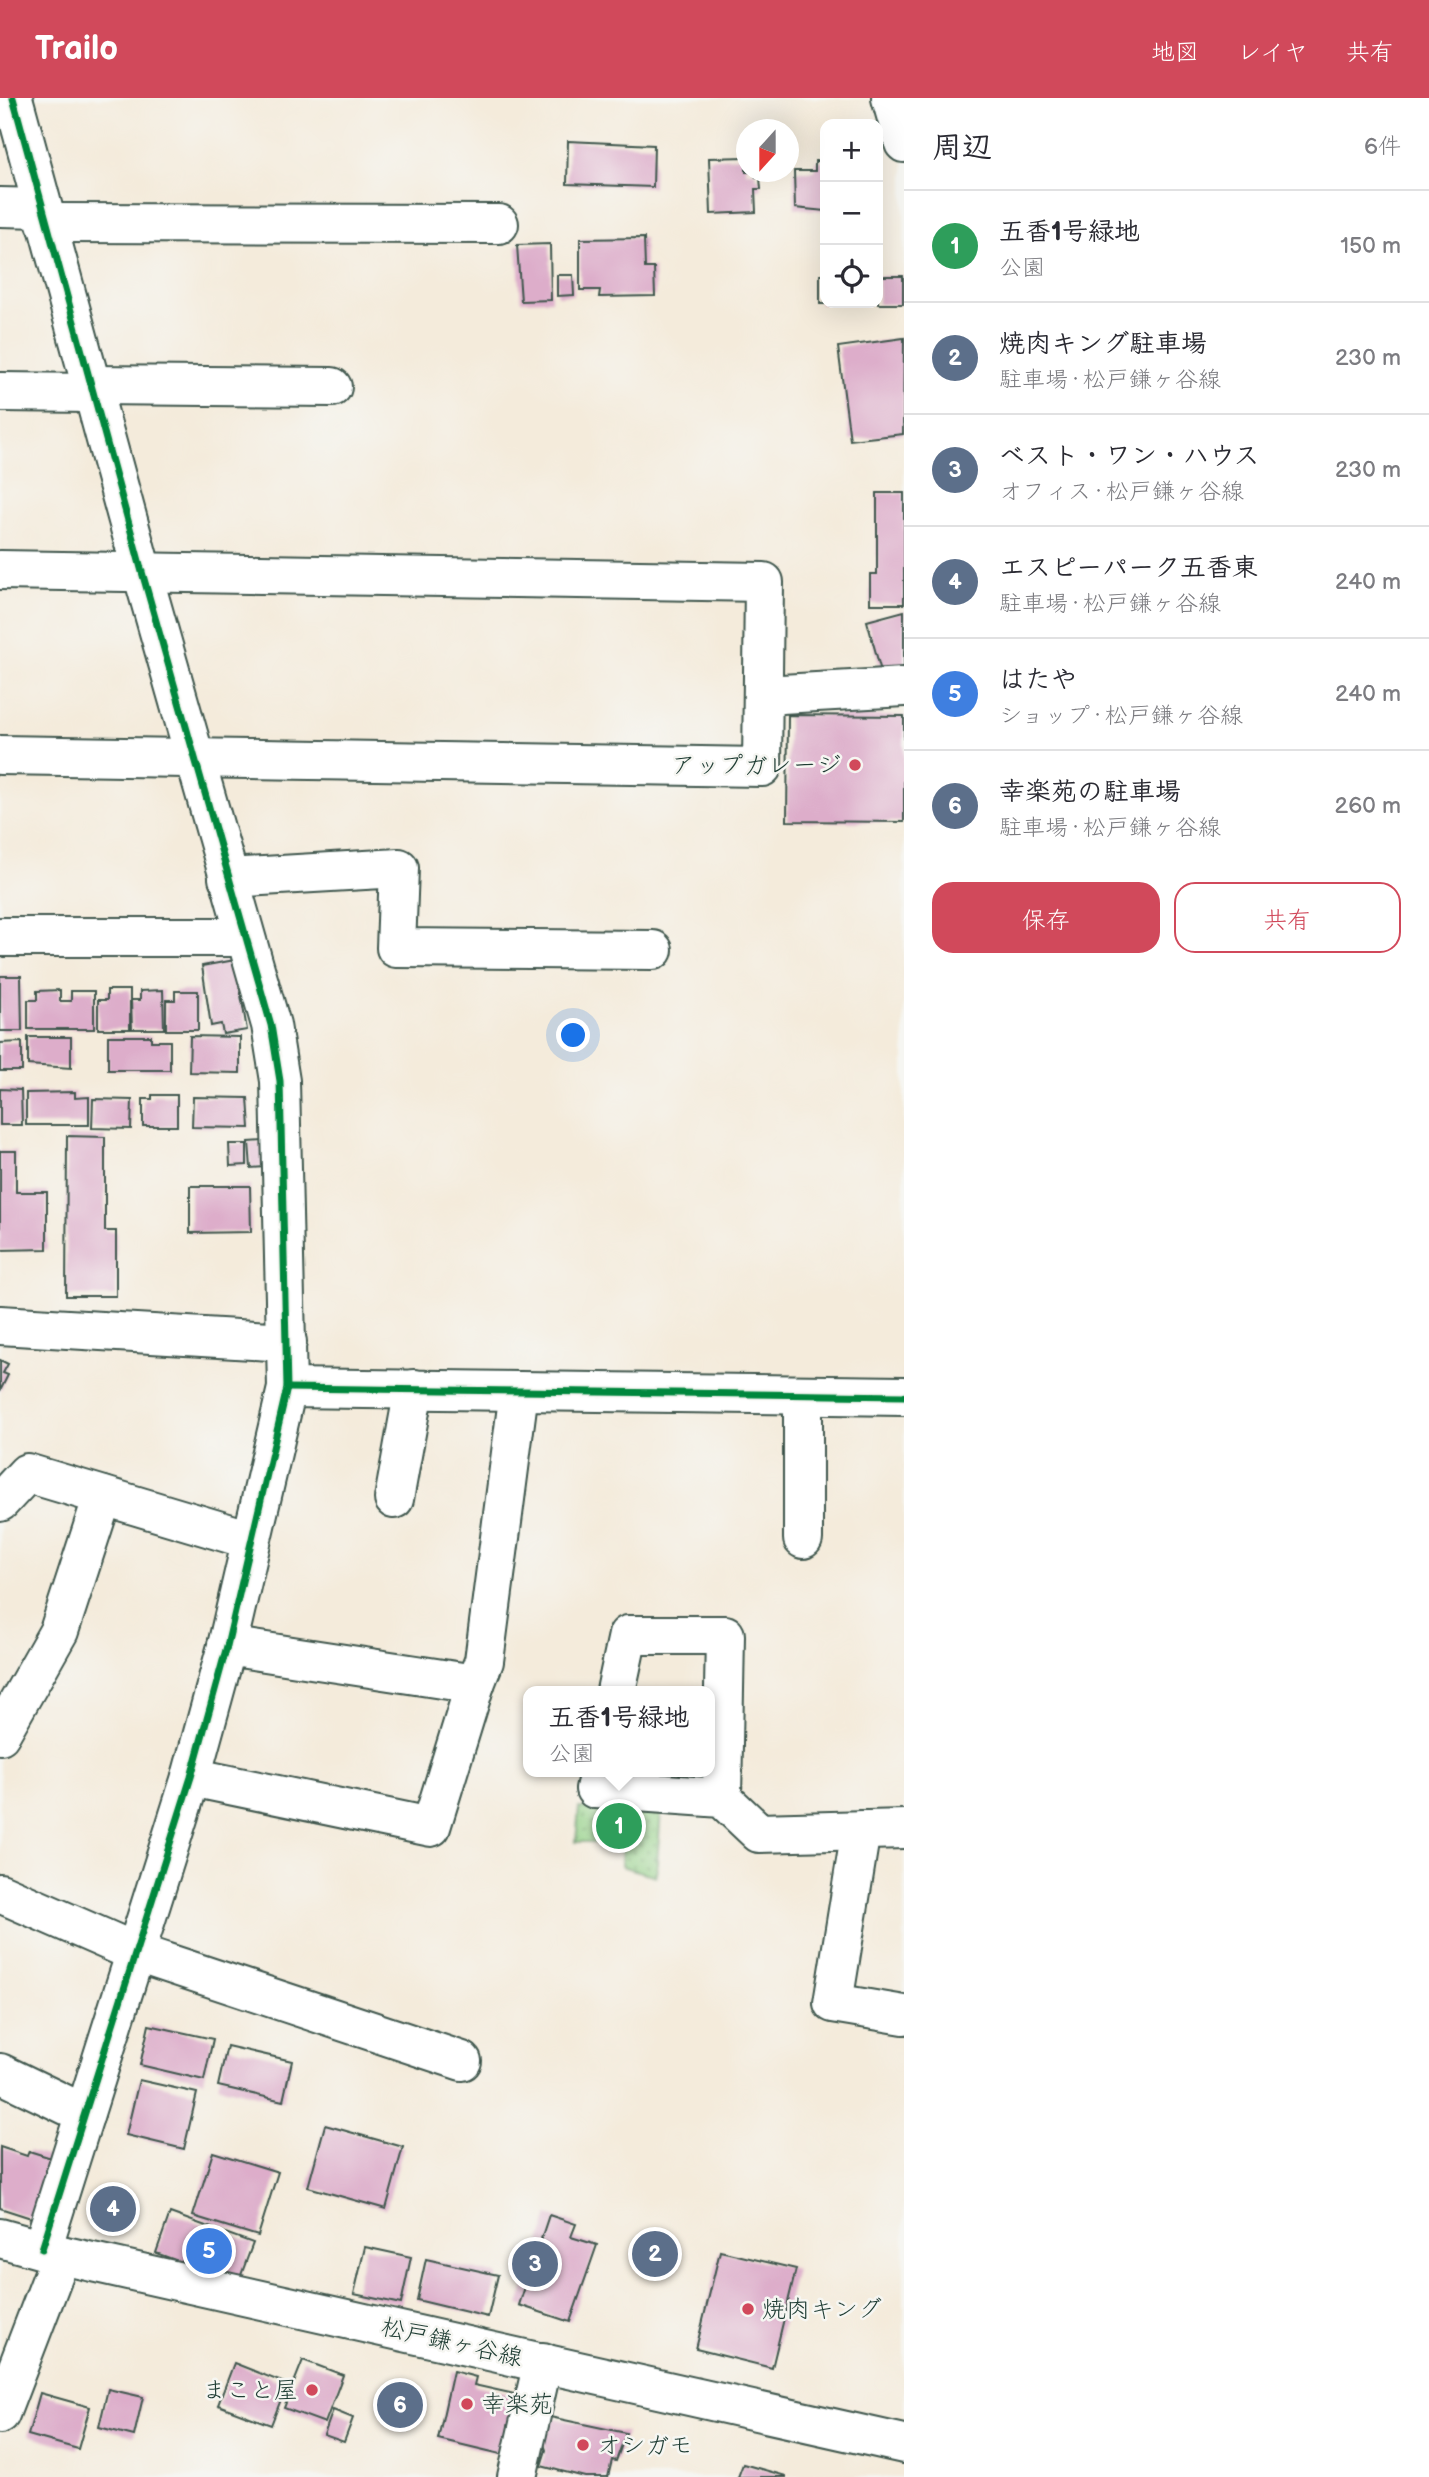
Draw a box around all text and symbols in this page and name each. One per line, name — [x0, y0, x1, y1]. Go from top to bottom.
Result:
text: Trailo — [35, 29, 118, 69]
text: 地図 — [1151, 38, 1199, 67]
text: レイヤ — [1237, 38, 1308, 67]
text: 共有 — [1346, 38, 1394, 67]
north arrow — [736, 119, 799, 182]
map controls — [820, 119, 883, 308]
button: + — [820, 119, 883, 182]
text: 周辺 — [932, 130, 992, 166]
text: 6件 — [1364, 133, 1401, 161]
button: − — [820, 182, 883, 245]
text: 五香1号緑地 — [999, 217, 1140, 248]
text: 1 — [950, 232, 960, 260]
text: 150 m — [1340, 232, 1401, 260]
button: locate — [820, 245, 883, 308]
text: 公園 — [999, 254, 1045, 282]
text: 焼肉キング駐車場 — [999, 329, 1207, 360]
text: 2 — [948, 344, 962, 372]
text: 230 m — [1335, 344, 1401, 372]
text: 駐車場 · 松戸鎌ヶ谷線 — [999, 366, 1221, 394]
text: ベスト・ワン・ハウス — [999, 441, 1260, 472]
text: 3 — [948, 456, 962, 484]
text: 230 m — [1335, 456, 1401, 484]
text: オフィス · 松戸鎌ヶ谷線 — [999, 478, 1244, 506]
text: エスピーパーク五香東 — [999, 553, 1258, 584]
text: 4 — [948, 568, 962, 596]
text: 240 m — [1335, 568, 1401, 596]
text: 駐車場 · 松戸鎌ヶ谷線 — [999, 590, 1221, 618]
text: はたや — [999, 665, 1077, 696]
text: 5 — [948, 680, 962, 708]
text: 240 m — [1335, 680, 1401, 708]
text: ショップ · 松戸鎌ヶ谷線 — [999, 702, 1243, 730]
place label: アップガレージ — [672, 751, 841, 780]
marker: アップガレージ — [847, 757, 863, 773]
text: 幸楽苑の駐車場 — [999, 777, 1181, 808]
text: 6 — [948, 792, 962, 820]
text: 260 m — [1335, 792, 1401, 820]
text: 駐車場 · 松戸鎌ヶ谷線 — [999, 814, 1221, 842]
button: 保存 — [932, 882, 1160, 953]
button: 共有 — [1174, 882, 1401, 953]
your location — [556, 1018, 590, 1052]
popup — [523, 1686, 715, 1777]
text: 五香1号緑地 — [549, 1703, 689, 1734]
text: 公園 — [549, 1740, 595, 1768]
pin: 1 — [596, 1800, 642, 1852]
pin: 4 — [90, 2183, 136, 2235]
pin: 5 — [186, 2225, 232, 2277]
pin: 2 — [632, 2228, 678, 2280]
pin: 3 — [512, 2238, 558, 2290]
place label: 焼肉キング — [762, 2295, 882, 2324]
marker: 焼肉キング — [740, 2301, 756, 2317]
street label: 松戸鎌ヶ谷線 — [378, 2312, 525, 2373]
place label: まこと屋 — [202, 2376, 298, 2405]
pin: 6 — [377, 2379, 423, 2431]
marker: まこと屋 — [304, 2382, 320, 2398]
place label: 幸楽苑 — [481, 2390, 553, 2419]
marker: 幸楽苑 — [459, 2396, 475, 2412]
place label: オシガモ — [597, 2431, 693, 2460]
marker: オシガモ — [575, 2437, 591, 2453]

